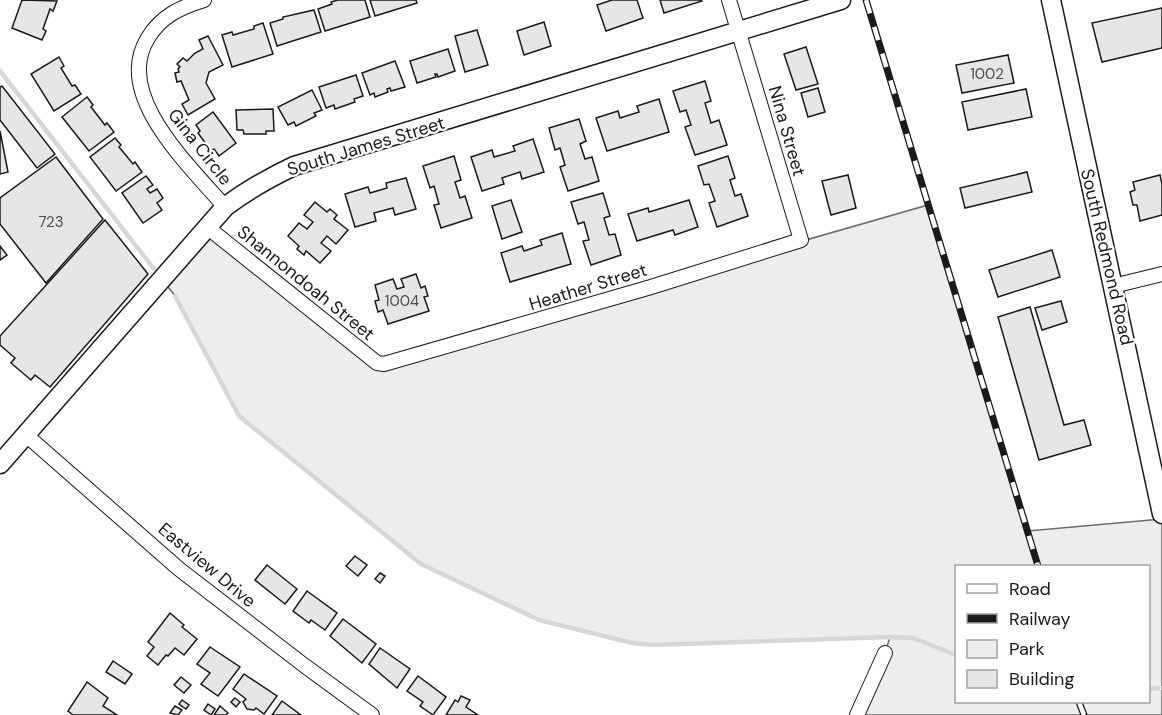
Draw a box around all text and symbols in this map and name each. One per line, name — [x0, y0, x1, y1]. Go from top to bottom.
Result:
house number: 1002 — [970, 64, 1004, 84]
street label: Nina Street — [763, 83, 811, 179]
street label: Gina Circle — [163, 104, 237, 190]
street label: South James Street — [284, 111, 448, 181]
street label: South Redmond Road — [1075, 166, 1139, 348]
house number: 723 — [38, 212, 64, 232]
street label: Shannondoah Street — [232, 220, 380, 346]
street label: Heather Street — [526, 258, 650, 316]
house number: 1004 — [385, 291, 419, 311]
street label: Eastview Drive — [153, 517, 261, 613]
legend — [955, 565, 1150, 703]
text: Road — [1009, 577, 1051, 601]
text: Railway — [1009, 607, 1071, 631]
text: Park — [1009, 637, 1045, 661]
text: Building — [1009, 667, 1074, 691]

